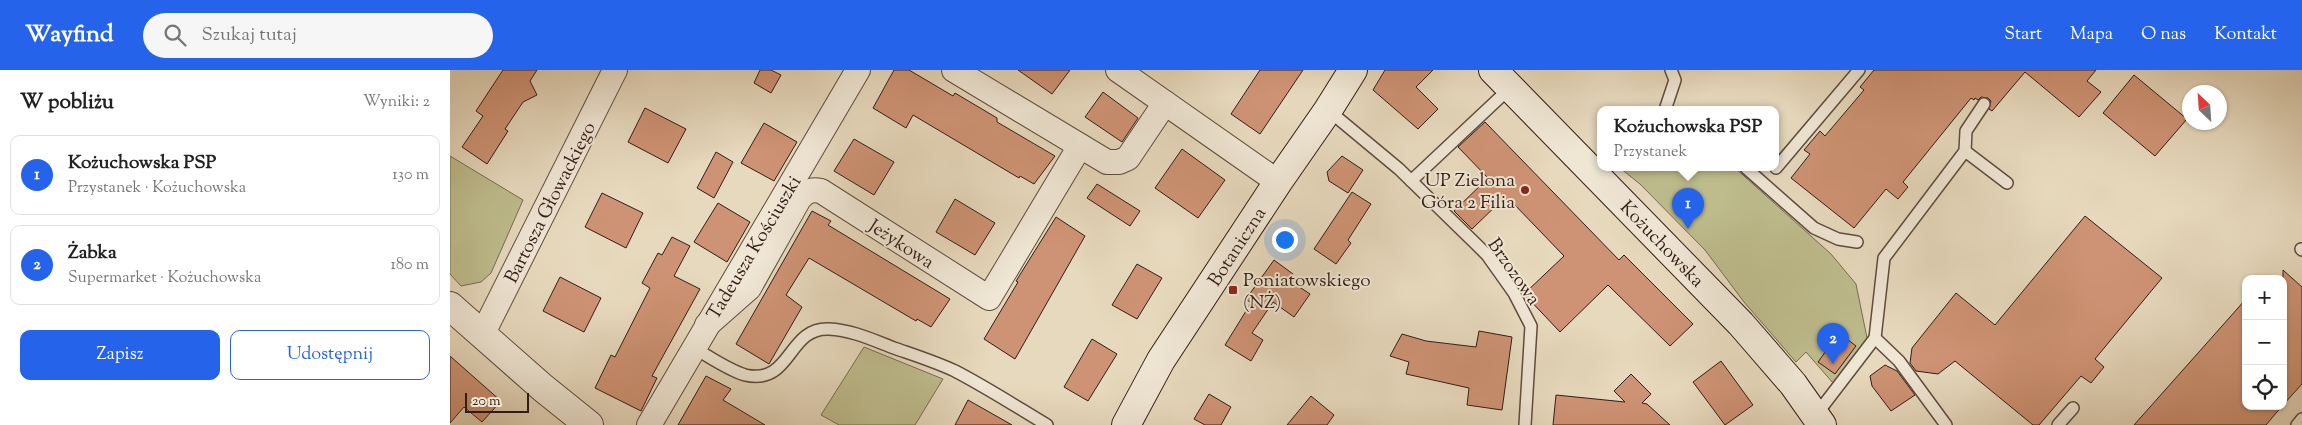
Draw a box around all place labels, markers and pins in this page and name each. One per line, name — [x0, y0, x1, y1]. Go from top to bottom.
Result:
place label: UP Zielona Góra 2 Filia — [1421, 168, 1515, 217]
marker: UP Zielona Góra 2 Filia — [1519, 184, 1531, 196]
pin: 1 — [1672, 188, 1704, 229]
place label: Poniatowskiego (NŻ) — [1243, 268, 1371, 317]
marker: Poniatowskiego (NŻ) — [1227, 284, 1239, 296]
pin: 2 — [1817, 323, 1849, 364]

